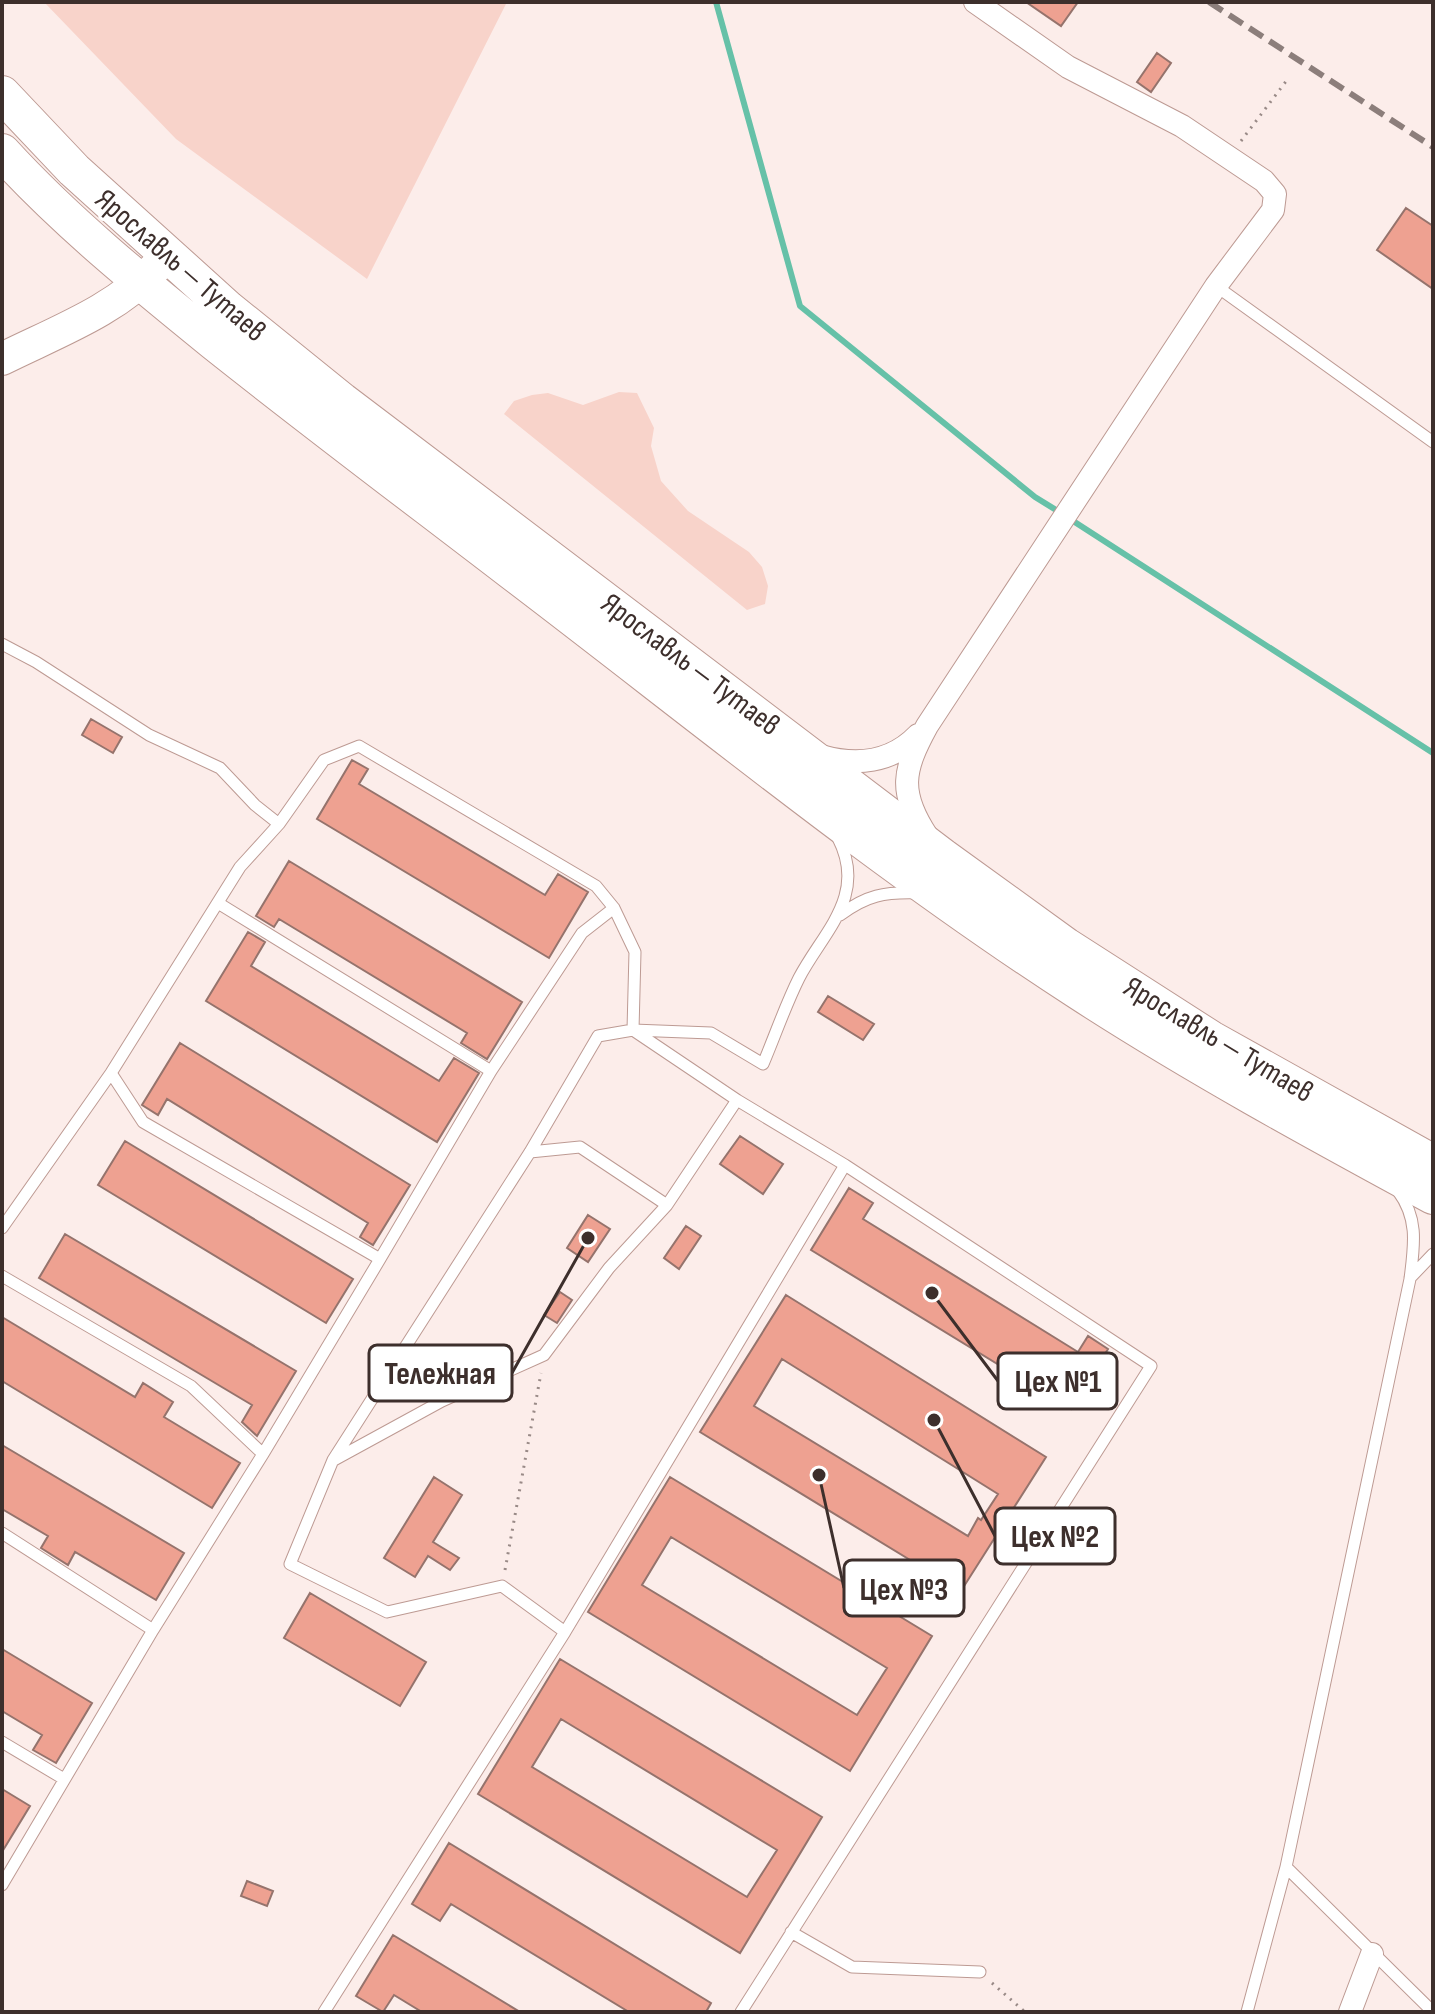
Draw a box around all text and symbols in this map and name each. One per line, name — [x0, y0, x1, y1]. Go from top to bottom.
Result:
street label: Ярославль — Тутаев — [87, 182, 273, 350]
street label: Ярославль — Тутаев — [594, 586, 787, 744]
street label: Ярославль — Тутаев — [1117, 969, 1320, 1111]
callout: Тележная — [369, 1345, 512, 1401]
callout: Цех №1 — [998, 1353, 1117, 1409]
text: Тележная — [384, 1355, 496, 1394]
text: Цех №1 — [1015, 1363, 1102, 1402]
callout: Цех №2 — [995, 1508, 1115, 1564]
text: Цех №2 — [1011, 1518, 1099, 1557]
callout: Цех №3 — [844, 1560, 964, 1616]
text: Цех №3 — [860, 1571, 948, 1610]

